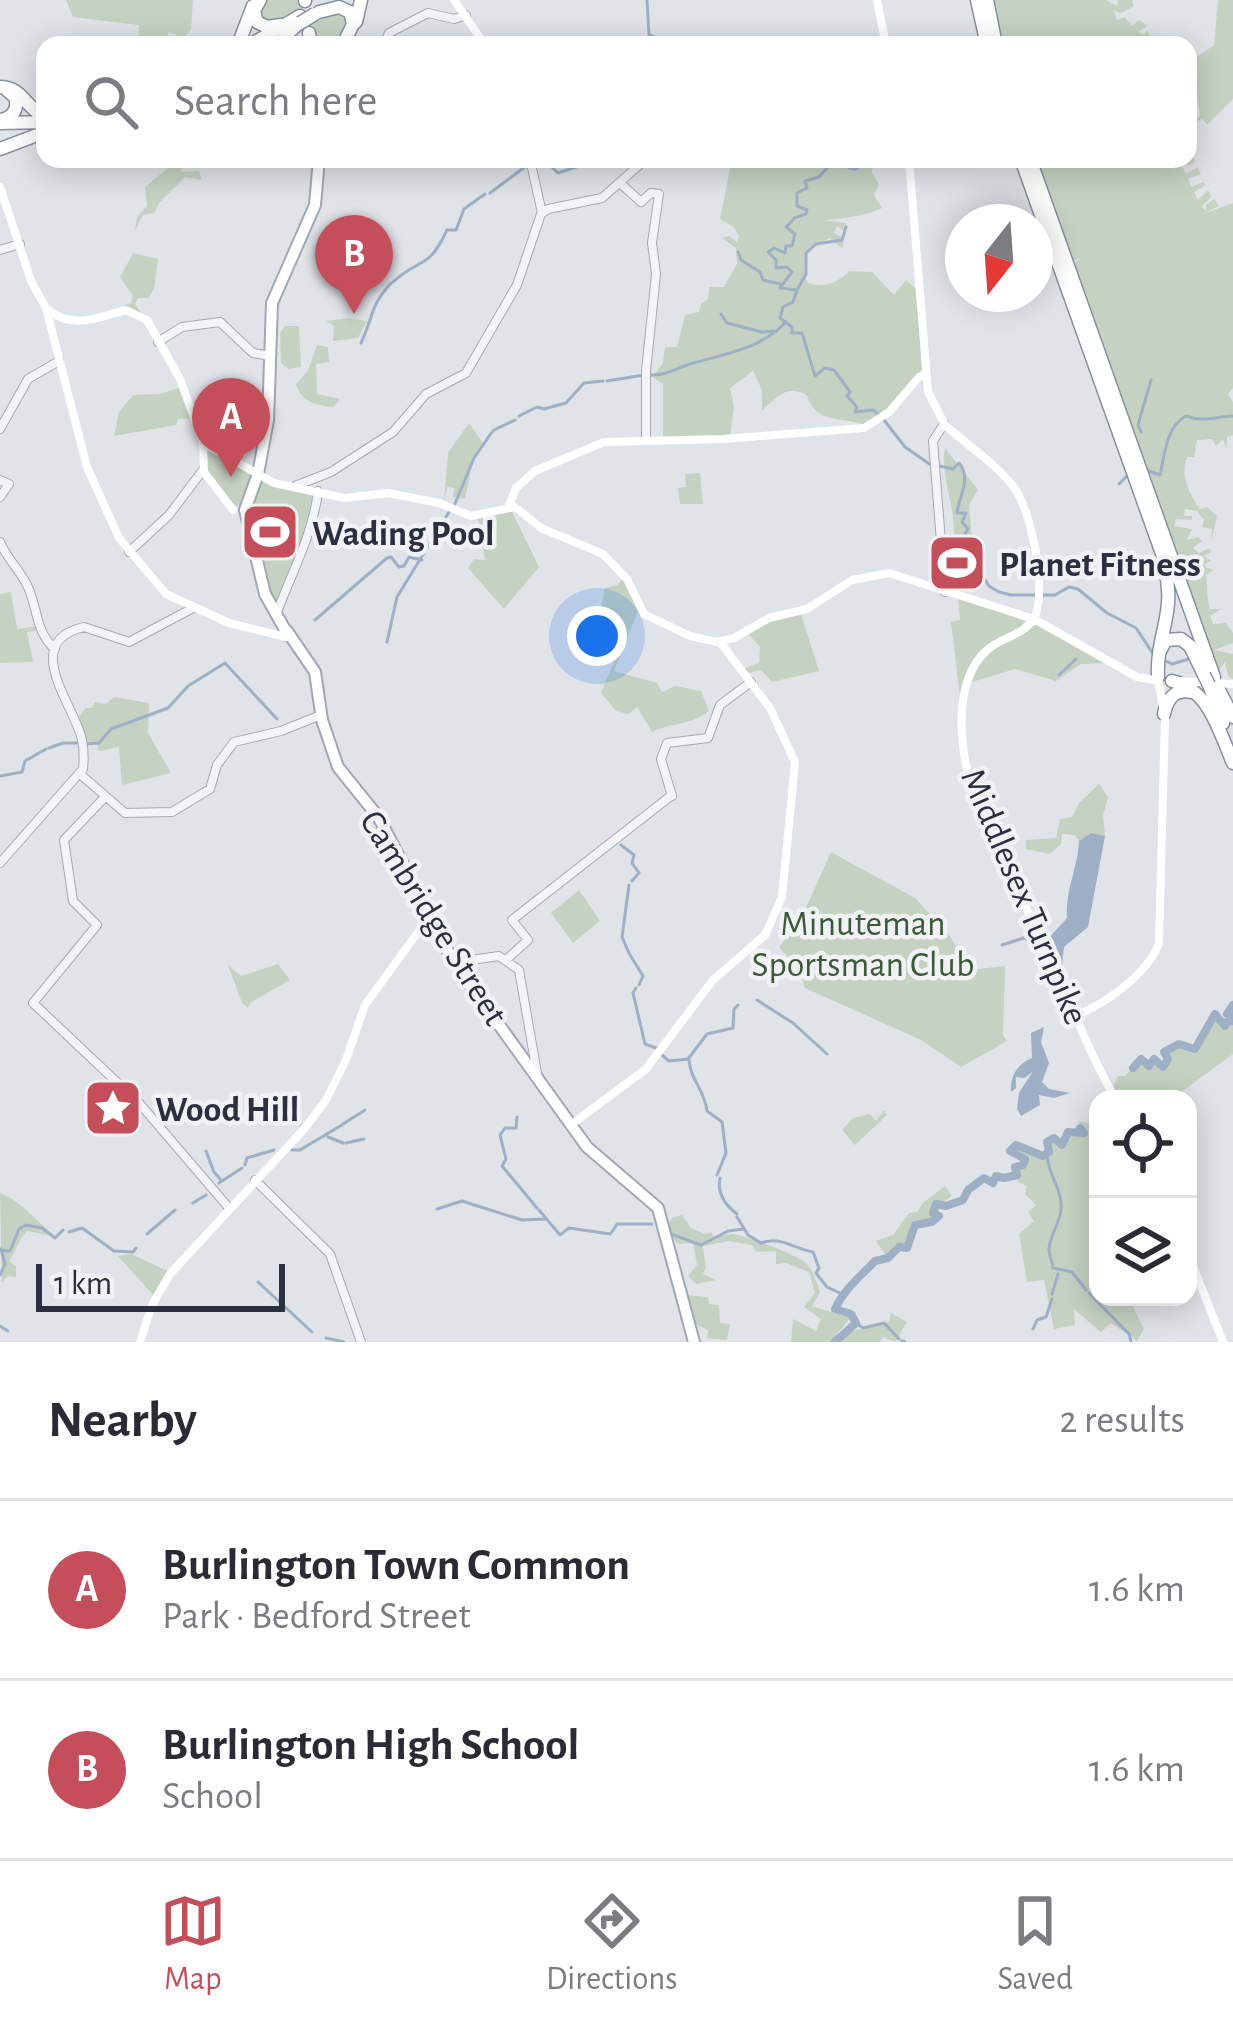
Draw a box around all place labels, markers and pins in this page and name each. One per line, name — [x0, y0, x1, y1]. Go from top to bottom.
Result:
pin: B — [315, 215, 393, 314]
pin: A — [192, 378, 270, 477]
sports icon: Wading Pool — [239, 501, 301, 563]
place label: Wading Pool — [312, 516, 494, 552]
sports icon: Planet Fitness — [926, 532, 988, 594]
place label: Planet Fitness — [999, 547, 1201, 583]
place icon: Wood Hill — [82, 1077, 144, 1139]
place label: Wood Hill — [155, 1092, 299, 1128]

